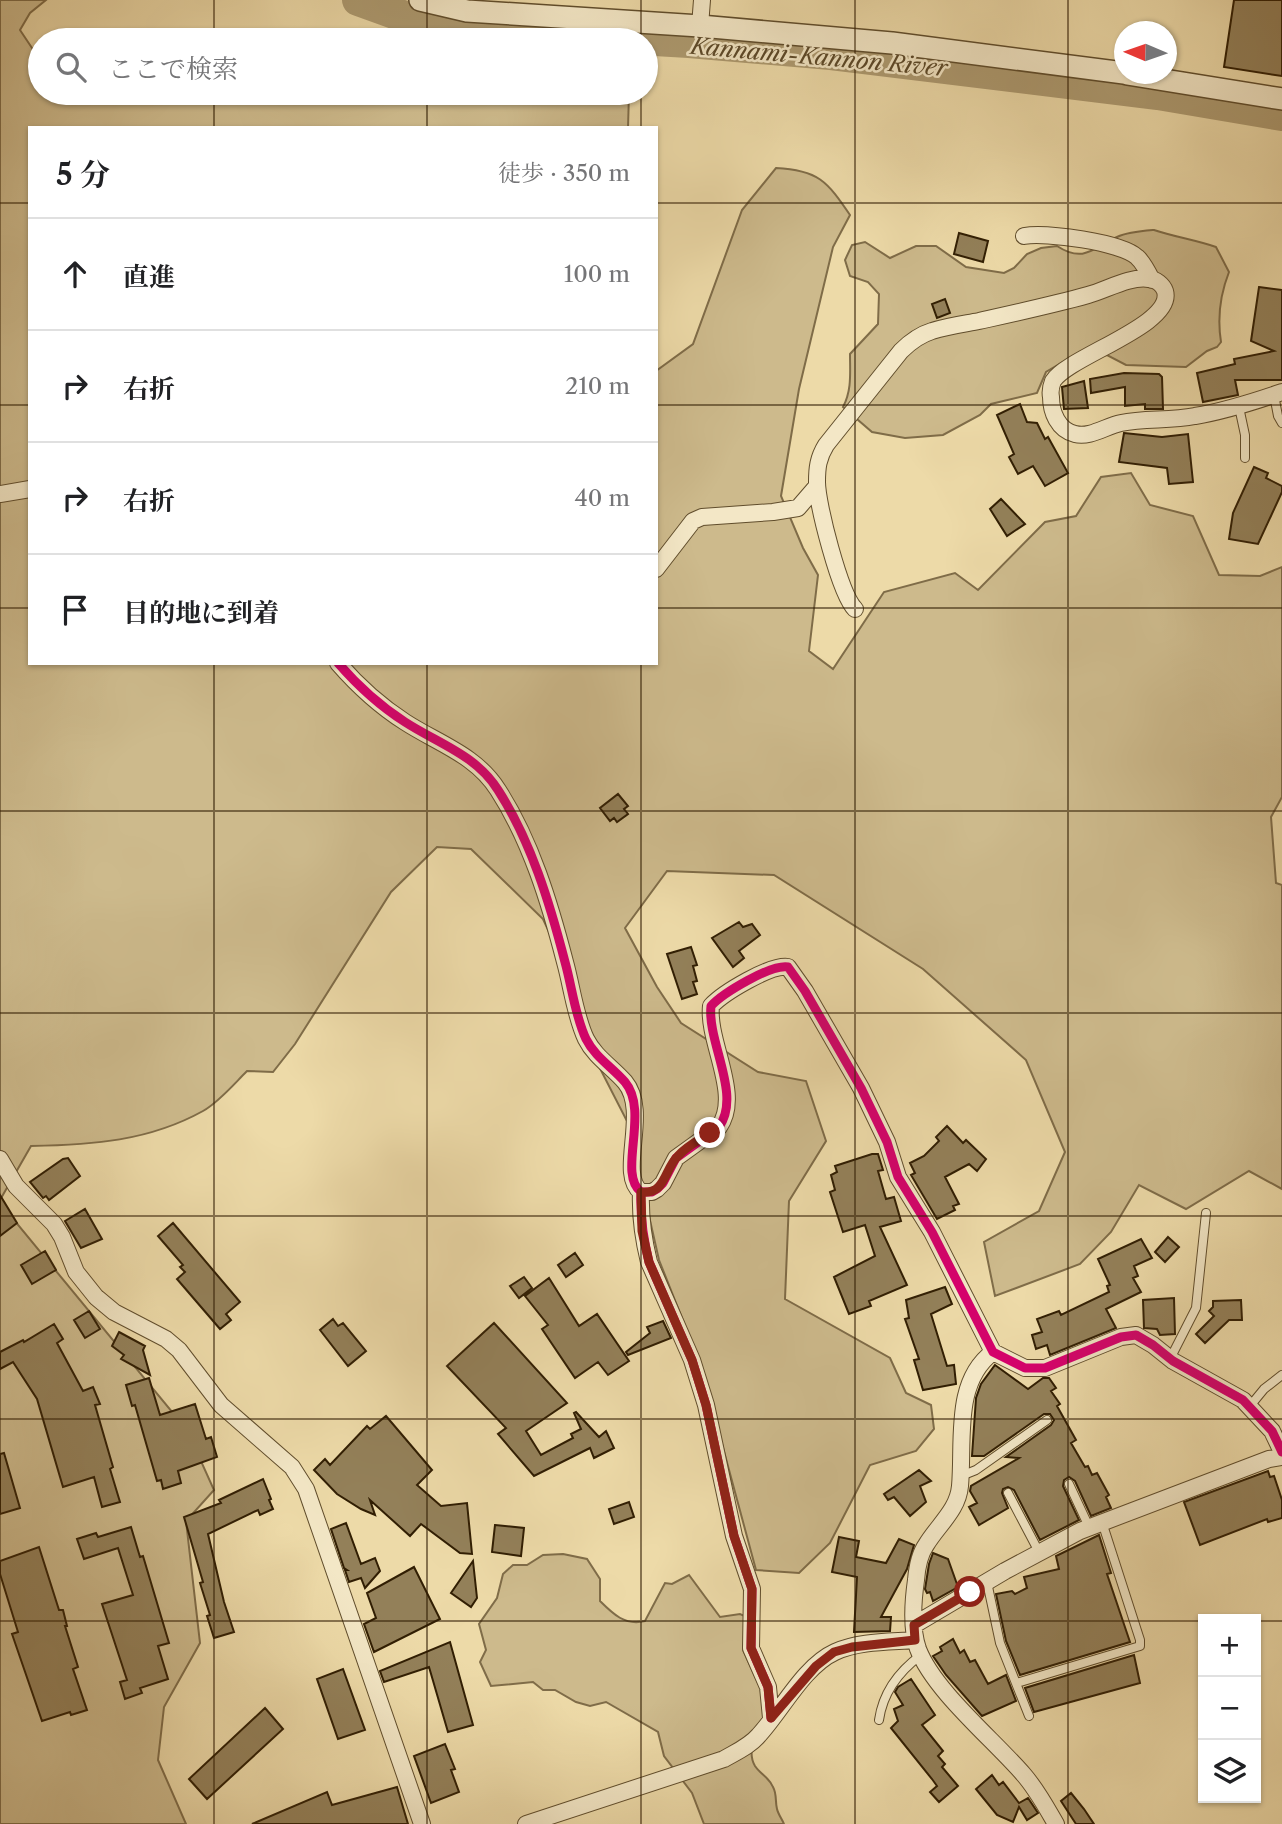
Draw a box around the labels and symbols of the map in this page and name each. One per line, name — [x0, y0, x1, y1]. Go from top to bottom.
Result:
north arrow — [1114, 21, 1177, 84]
water label: Kannami-Kannon River — [687, 32, 950, 82]
route end — [694, 1117, 725, 1148]
route start — [954, 1576, 985, 1607]

